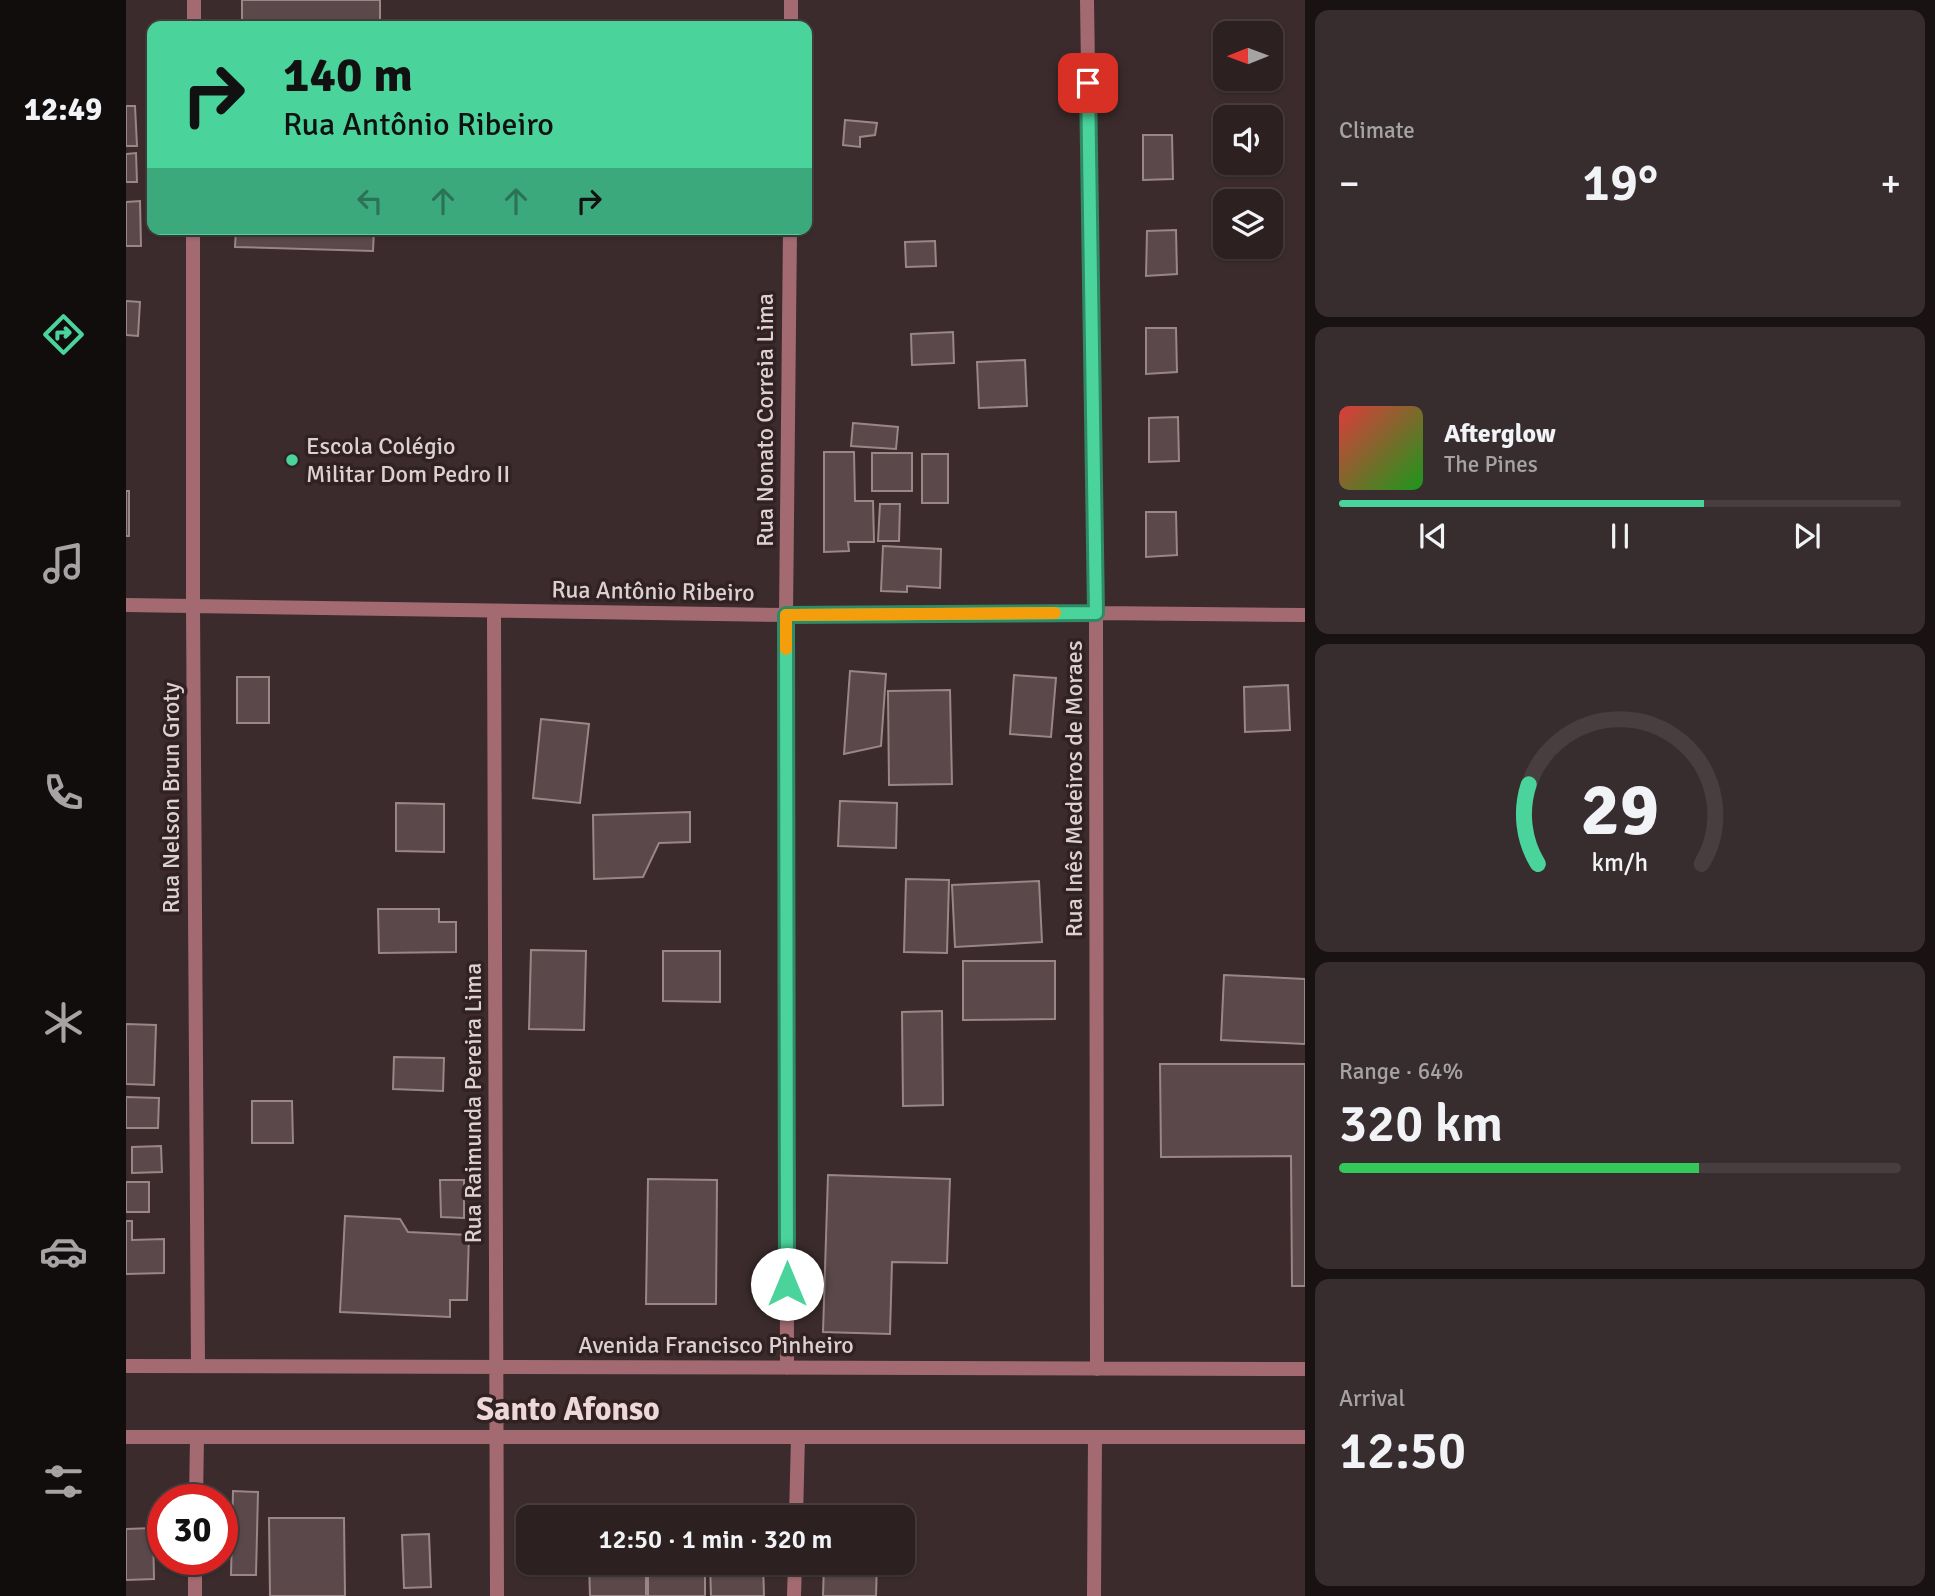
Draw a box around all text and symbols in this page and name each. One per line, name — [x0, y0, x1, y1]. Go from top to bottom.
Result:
north arrow — [1213, 21, 1283, 91]
map controls — [1213, 21, 1283, 259]
text: 140 m — [283, 45, 413, 105]
icon: right — [168, 49, 259, 140]
pin — [1058, 53, 1118, 113]
icon: arrive — [1069, 64, 1107, 102]
text: 12:49 — [24, 90, 102, 129]
text: Rua Antônio Ribeiro — [283, 105, 554, 144]
button: sound — [1213, 105, 1283, 175]
text: Climate — [1339, 116, 1415, 145]
text: 19° — [1582, 151, 1658, 215]
text: − — [1339, 160, 1360, 207]
text: + — [1880, 160, 1901, 207]
icon: left — [351, 182, 389, 220]
icon: ahead — [424, 182, 462, 220]
icon: ahead — [497, 182, 535, 220]
icon: right — [570, 182, 608, 220]
button: layers — [1213, 189, 1283, 259]
street label: Rua Nonato Correia Lima — [750, 293, 780, 547]
icon: directions — [39, 310, 88, 359]
text: Afterglow — [1444, 418, 1556, 450]
place label: Escola Colégio Militar Dom Pedro II — [306, 431, 510, 489]
text: The Pines — [1444, 450, 1538, 479]
marker: Escola Colégio Militar Dom Pedro II — [284, 452, 300, 468]
icon: previous — [1414, 517, 1452, 555]
icon: pause — [1601, 517, 1639, 555]
icon: next — [1788, 517, 1826, 555]
icon: music — [39, 539, 88, 588]
street label: Rua Antônio Ribeiro — [551, 574, 755, 608]
street label: Rua Inês Medeiros de Moraes — [1059, 641, 1089, 937]
street label: Rua Nelson Brun Groty — [156, 682, 186, 914]
text: 29 — [1581, 766, 1659, 855]
icon: phone — [39, 768, 88, 817]
text: km/h — [1592, 847, 1648, 878]
street label: Rua Raimunda Pereira Lima — [458, 963, 488, 1243]
icon: climate — [39, 998, 88, 1047]
text: Range · 64% — [1339, 1057, 1463, 1086]
text: 320 km — [1339, 1092, 1503, 1156]
icon: car — [39, 1227, 88, 1276]
position arrow — [750, 1247, 824, 1321]
street label: Avenida Francisco Pinheiro — [578, 1330, 854, 1360]
text: Arrival — [1339, 1384, 1405, 1413]
district label: Santo Afonso — [476, 1390, 660, 1429]
text: 12:50 — [1339, 1419, 1466, 1483]
icon: filters — [39, 1457, 88, 1506]
speed limit sign: 30 — [147, 1484, 238, 1575]
text: 12:50 · 1 min · 320 m — [599, 1524, 832, 1556]

